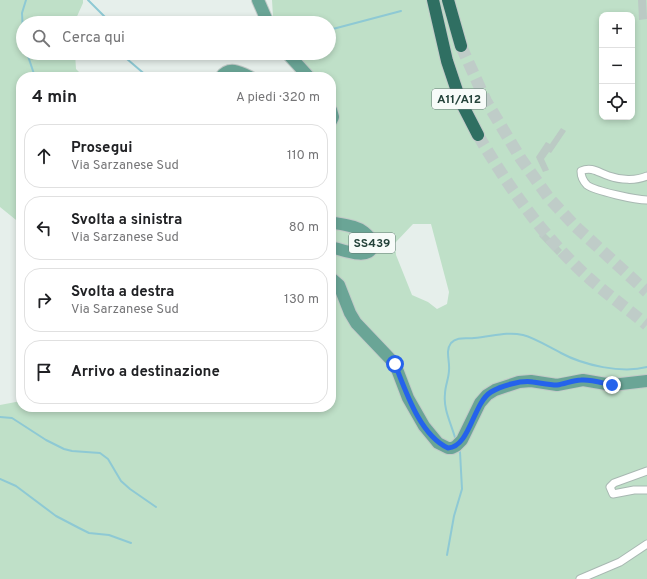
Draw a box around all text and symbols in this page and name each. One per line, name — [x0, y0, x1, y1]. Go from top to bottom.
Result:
map controls — [599, 12, 635, 120]
button: + — [599, 12, 635, 48]
search box — [16, 16, 336, 60]
icon: search — [30, 27, 52, 49]
text: Cerca qui — [62, 29, 125, 48]
button: − — [599, 48, 635, 84]
button: locate — [599, 84, 635, 120]
text: 4 min — [32, 87, 77, 109]
road number: A11/A12 — [432, 89, 486, 109]
text: A piedi · 320 m — [236, 90, 320, 106]
text: Prosegui — [71, 139, 132, 158]
icon: ahead — [33, 145, 55, 167]
text: 110 m — [287, 148, 319, 164]
text: Via Sarzanese Sud — [71, 158, 179, 174]
text: Svolta a sinistra — [71, 211, 182, 230]
icon: left — [33, 217, 55, 239]
text: 80 m — [289, 220, 319, 236]
text: Via Sarzanese Sud — [71, 230, 179, 246]
road number: SS439 — [349, 233, 395, 253]
text: Svolta a destra — [71, 283, 174, 302]
icon: right — [33, 289, 55, 311]
text: 130 m — [284, 292, 319, 308]
text: Via Sarzanese Sud — [71, 302, 179, 318]
route start — [386, 355, 404, 373]
icon: arrive — [33, 361, 55, 383]
text: Arrivo a destinazione — [71, 363, 220, 382]
route end — [603, 376, 621, 394]

